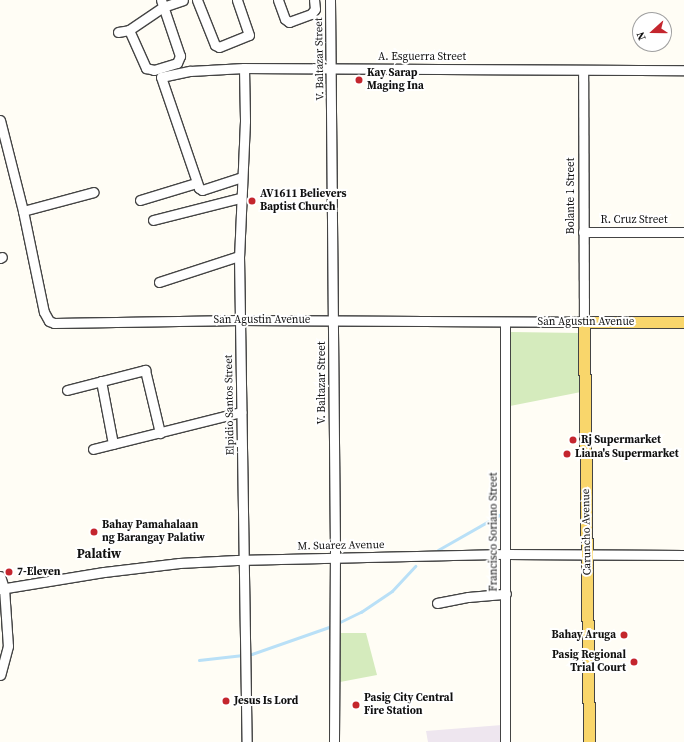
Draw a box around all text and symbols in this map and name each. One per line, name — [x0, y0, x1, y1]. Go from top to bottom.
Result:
north arrow — [632, 12, 672, 52]
street label: V. Baltazar Street — [313, 17, 327, 101]
text: N — [633, 30, 650, 43]
street label: A. Esguerra Street — [378, 50, 466, 64]
place label: Kay Sarap Maging Ina — [367, 67, 424, 93]
marker: Kay Sarap Maging Ina — [354, 75, 364, 85]
street label: Bolante 1 Street — [564, 158, 578, 234]
place label: AV1611 Believers Baptist Church — [260, 188, 346, 214]
marker: AV1611 Believers Baptist Church — [247, 196, 257, 206]
street label: R. Cruz Street — [600, 213, 668, 227]
street label: San Agustin Avenue — [214, 313, 310, 327]
street label: San Agustin Avenue — [538, 315, 634, 329]
street label: V. Baltazar Street — [315, 342, 329, 424]
street label: Elpidio Santos Street — [223, 355, 237, 455]
place label: Rj Supermarket — [581, 433, 661, 447]
marker: Rj Supermarket — [568, 435, 578, 445]
place label: Liana's Supermarket — [575, 447, 679, 461]
marker: Liana's Supermarket — [562, 449, 572, 459]
street label: Francisco Soriano Street — [487, 472, 501, 592]
street label: Caruncho Avenue — [580, 488, 594, 576]
place label: Bahay Pamahalaan ng Barangay Palatiw — [102, 519, 205, 545]
marker: Bahay Pamahalaan ng Barangay Palatiw — [89, 527, 99, 537]
street label: M. Suarez Avenue — [297, 539, 385, 553]
district label: Palatiw — [77, 546, 121, 562]
place label: 7-Eleven — [17, 565, 60, 579]
marker: 7-Eleven — [4, 567, 14, 577]
place label: Bahay Aruga — [552, 628, 616, 642]
marker: Bahay Aruga — [619, 630, 629, 640]
place label: Pasig Regional Trial Court — [552, 649, 626, 675]
marker: Pasig Regional Trial Court — [629, 657, 639, 667]
place label: Pasig City Central Fire Station — [364, 692, 453, 718]
place label: Jesus Is Lord — [234, 694, 298, 708]
marker: Jesus Is Lord — [221, 696, 231, 706]
marker: Pasig City Central Fire Station — [351, 700, 361, 710]

